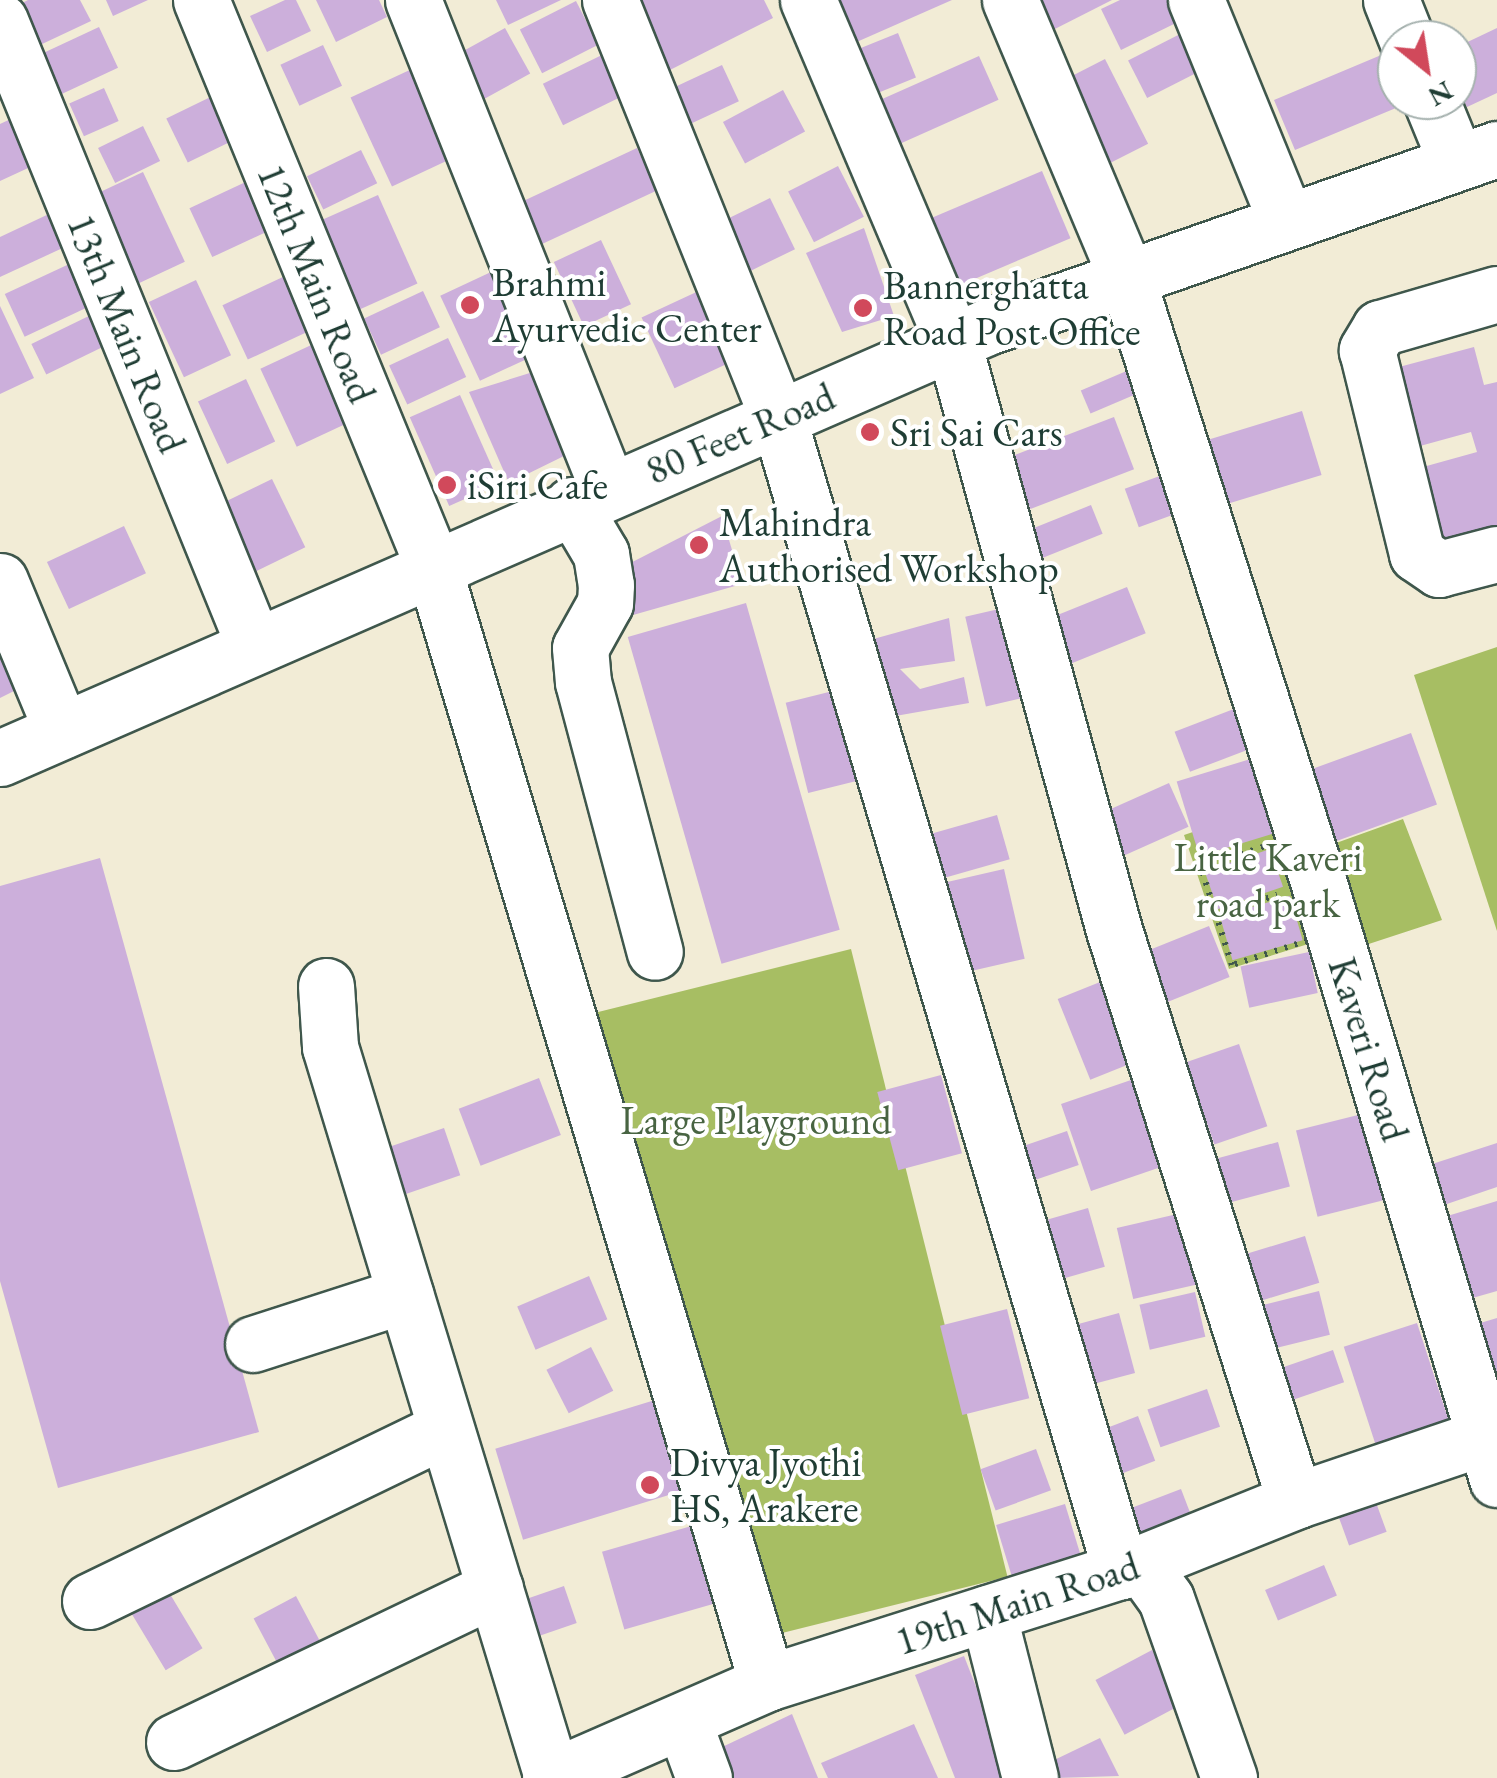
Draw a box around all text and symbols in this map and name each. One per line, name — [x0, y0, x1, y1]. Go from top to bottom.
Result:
north arrow — [1377, 20, 1477, 120]
text: N — [1422, 73, 1460, 116]
street label: 12th Main Road — [247, 157, 387, 409]
street label: 13th Main Road — [57, 207, 197, 459]
place label: Brahmi Ayurvedic Center — [492, 258, 762, 352]
place label: Bannerghatta Road Post Office — [883, 261, 1141, 355]
marker: Brahmi Ayurvedic Center — [457, 292, 483, 318]
marker: Bannerghatta Road Post Office — [852, 297, 874, 319]
street label: 80 Feet Road — [638, 372, 842, 494]
place label: Sri Sai Cars — [890, 408, 1063, 456]
marker: Sri Sai Cars — [859, 421, 881, 443]
place label: iSiri Cafe — [467, 461, 608, 509]
marker: iSiri Cafe — [436, 474, 458, 496]
place label: Mahindra Authorised Workshop — [719, 498, 1059, 592]
marker: Mahindra Authorised Workshop — [688, 534, 710, 556]
park label: Little Kaveri road park — [1173, 833, 1363, 927]
street label: Kaveri Road — [1318, 951, 1420, 1147]
park label: Large Playground — [620, 1096, 892, 1144]
place label: Divya Jyothi HS, Arakere — [670, 1438, 861, 1532]
marker: Divya Jyothi HS, Arakere — [639, 1474, 661, 1496]
street label: 19th Main Road — [889, 1541, 1145, 1665]

